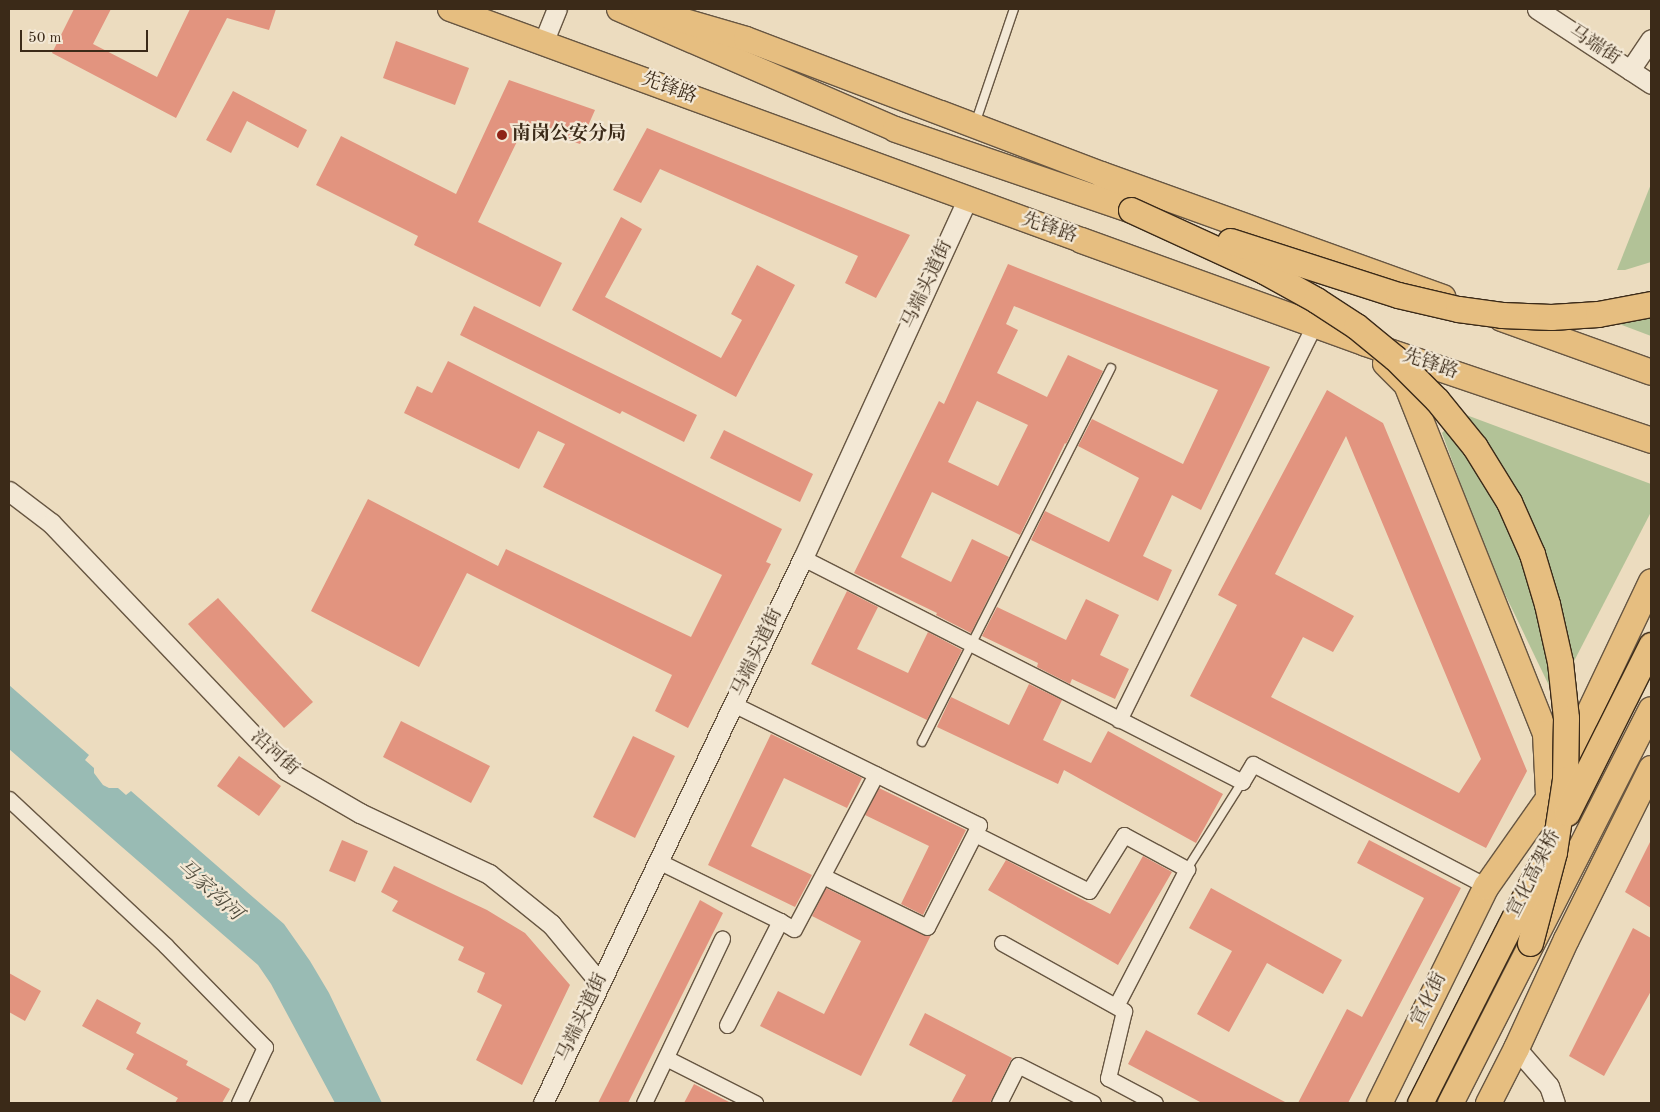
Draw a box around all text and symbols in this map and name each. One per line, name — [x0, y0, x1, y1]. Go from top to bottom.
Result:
scale bar — [22, 20, 150, 52]
street label: 马端街 — [1564, 21, 1624, 71]
text: 50 m — [28, 31, 62, 46]
street label: 先锋路 — [638, 69, 700, 109]
place label: 南岗公安分局 — [512, 124, 626, 146]
marker: 南岗公安分局 — [496, 129, 508, 141]
street label: 先锋路 — [1018, 209, 1080, 249]
street label: 马端头道街 — [898, 237, 958, 333]
street label: 先锋路 — [1399, 345, 1461, 385]
street label: 马端头道街 — [728, 605, 788, 701]
street label: 沿河街 — [245, 726, 303, 782]
street label: 宣化高架桥 — [1503, 827, 1567, 921]
water label: 马家沟河 — [171, 855, 247, 927]
street label: 宣化街 — [1407, 969, 1453, 1031]
street label: 马端头道街 — [553, 970, 613, 1066]

